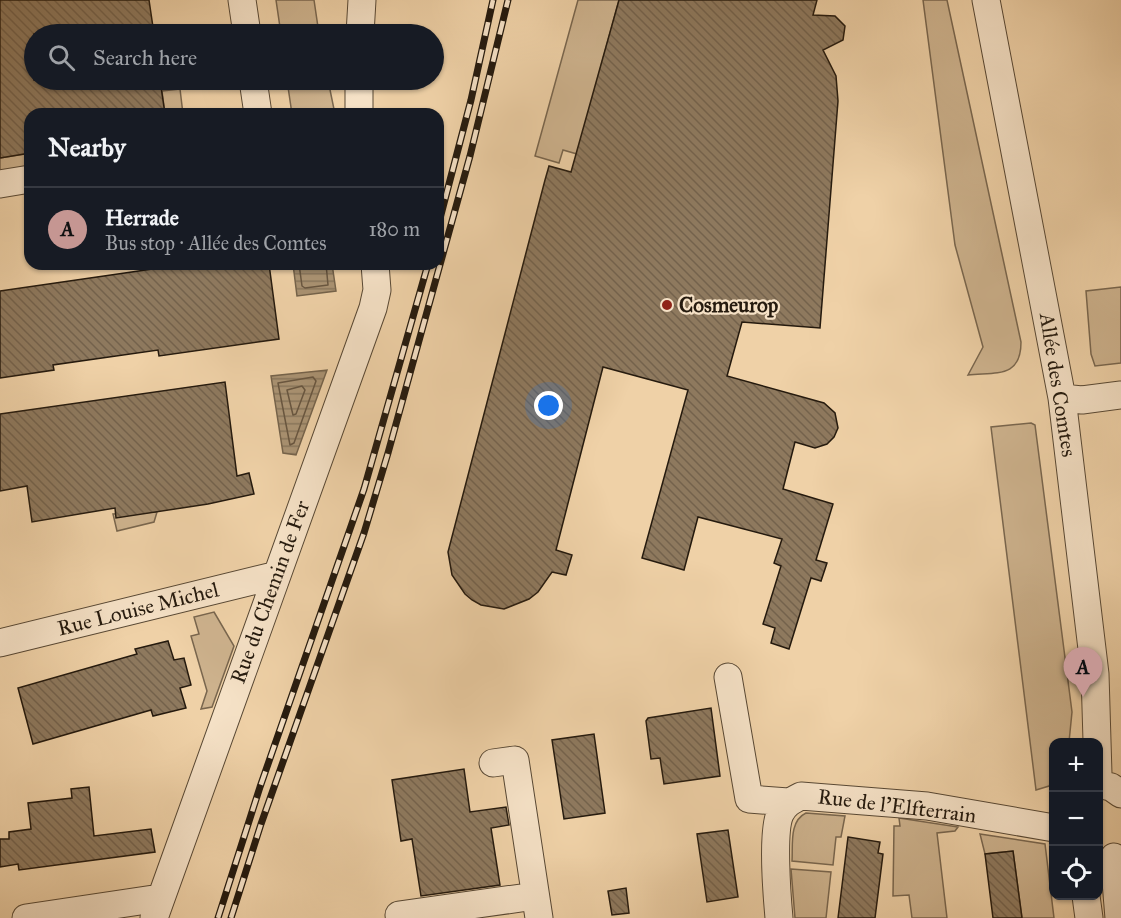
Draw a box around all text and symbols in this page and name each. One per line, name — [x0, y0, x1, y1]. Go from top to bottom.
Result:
search box — [24, 24, 444, 90]
icon: search — [45, 41, 78, 74]
text: Search here — [93, 44, 197, 71]
text: Nearby — [48, 131, 126, 163]
text: Herrade — [105, 204, 179, 231]
text: A — [61, 217, 74, 241]
text: 180 m — [369, 217, 420, 241]
text: Bus stop · Allée des Comtes — [105, 231, 326, 255]
place label: Cosmeurop — [679, 292, 779, 318]
marker: Cosmeurop — [660, 298, 674, 312]
street label: Allée des Comtes — [1034, 310, 1082, 459]
your location — [534, 391, 563, 420]
street label: Rue du Chemin de Fer — [225, 497, 315, 687]
street label: Rue Louise Michel — [55, 576, 222, 642]
pin: A — [1064, 648, 1102, 697]
map controls — [1049, 738, 1103, 900]
button: + — [1049, 738, 1103, 792]
street label: Rue de l'Elfterrain — [816, 783, 978, 829]
button: − — [1049, 792, 1103, 846]
button: locate — [1049, 846, 1103, 900]

